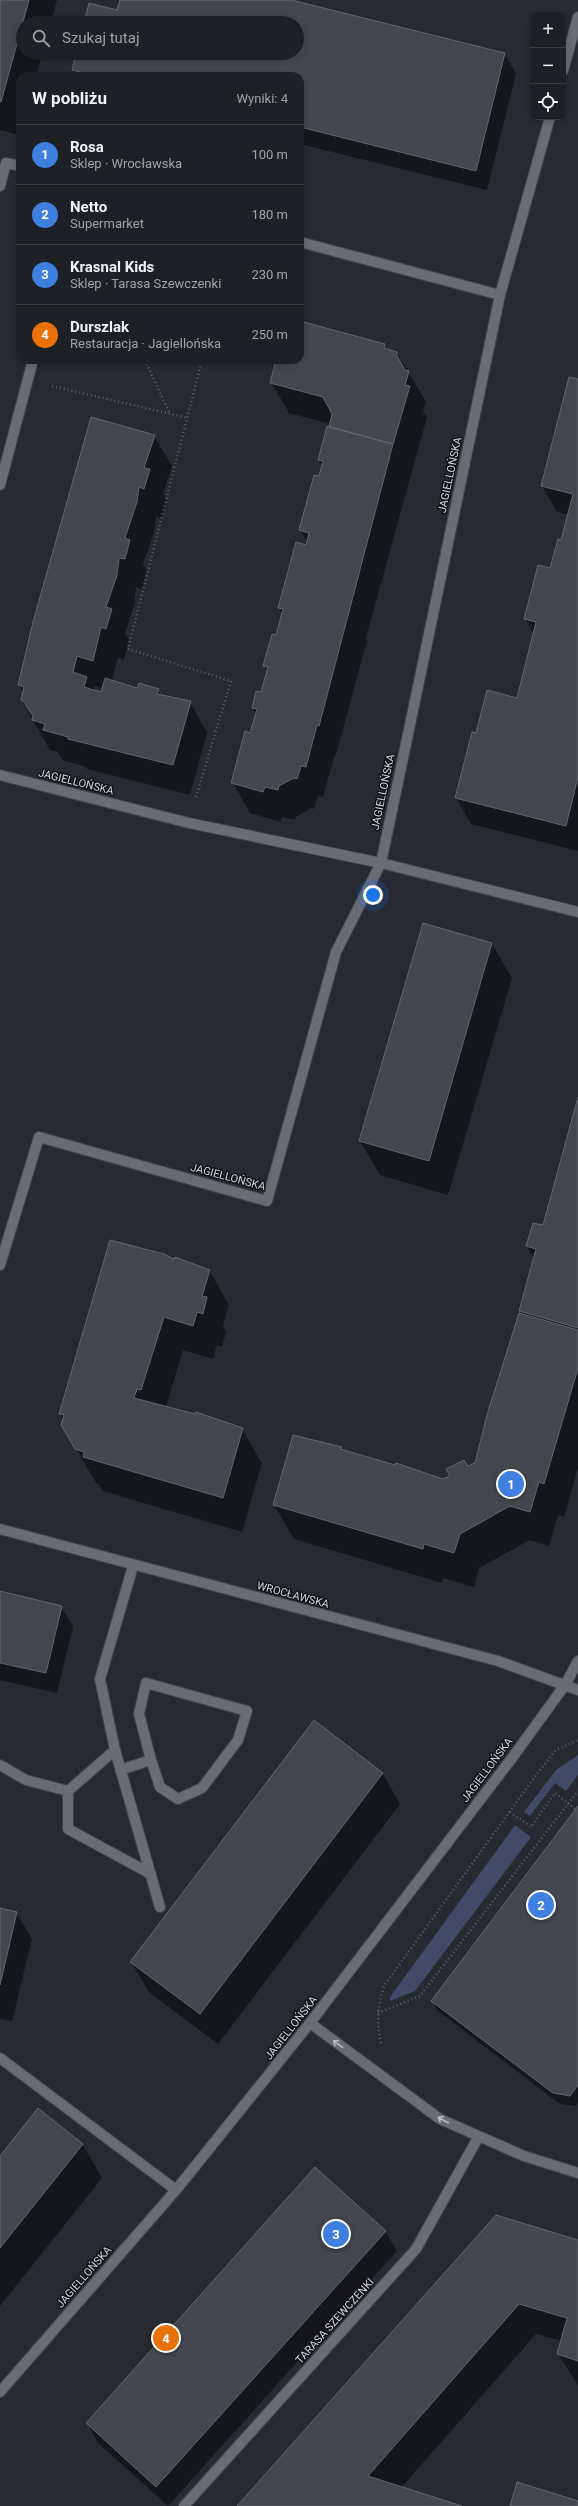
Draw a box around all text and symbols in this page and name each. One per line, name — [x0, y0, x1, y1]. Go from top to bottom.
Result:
map controls — [530, 12, 566, 120]
button: + — [530, 12, 566, 48]
search box — [16, 16, 304, 60]
icon: search — [30, 27, 52, 49]
text: Szukaj tutaj — [62, 29, 140, 47]
button: − — [530, 48, 566, 84]
button: locate — [530, 84, 566, 120]
text: W pobliżu — [32, 88, 107, 108]
text: Wyniki: 4 — [237, 91, 288, 106]
text: Rosa — [70, 138, 104, 156]
text: 1 — [41, 147, 49, 162]
text: 100 m — [251, 147, 288, 162]
text: Sklep · Wrocławska — [70, 156, 182, 171]
text: Netto — [70, 198, 107, 216]
text: 2 — [41, 207, 49, 222]
text: 180 m — [251, 207, 288, 222]
text: Supermarket — [70, 216, 144, 231]
text: Krasnal Kids — [70, 258, 154, 276]
text: 3 — [41, 267, 49, 282]
text: 230 m — [251, 267, 288, 282]
text: Sklep · Tarasa Szewczenki — [70, 276, 221, 291]
text: Durszlak — [70, 318, 129, 336]
text: 4 — [41, 327, 49, 342]
text: 250 m — [251, 327, 288, 342]
text: Restauracja · Jagiellońska — [70, 336, 221, 351]
street label: JAGIELLOŃSKA — [436, 435, 465, 514]
street label: JAGIELLOŃSKA — [369, 752, 398, 831]
street label: JAGIELLOŃSKA — [37, 766, 116, 798]
your location — [363, 885, 383, 905]
street label: JAGIELLOŃSKA — [189, 1161, 268, 1193]
pin: 1 — [498, 1469, 524, 1499]
street label: WROCŁAWSKA — [255, 1579, 331, 1611]
street label: JAGIELLOŃSKA — [459, 1735, 516, 1805]
pin: 2 — [528, 1890, 554, 1920]
street label: JAGIELLOŃSKA — [262, 1993, 320, 2062]
one-way arrow — [333, 2040, 344, 2048]
one-way arrow — [438, 2116, 450, 2123]
pin: 3 — [323, 2219, 349, 2249]
street label: JAGIELLOŃSKA — [54, 2243, 115, 2310]
street label: TARASA SZEWCZENKI — [293, 2276, 377, 2366]
pin: 4 — [153, 2323, 179, 2353]

